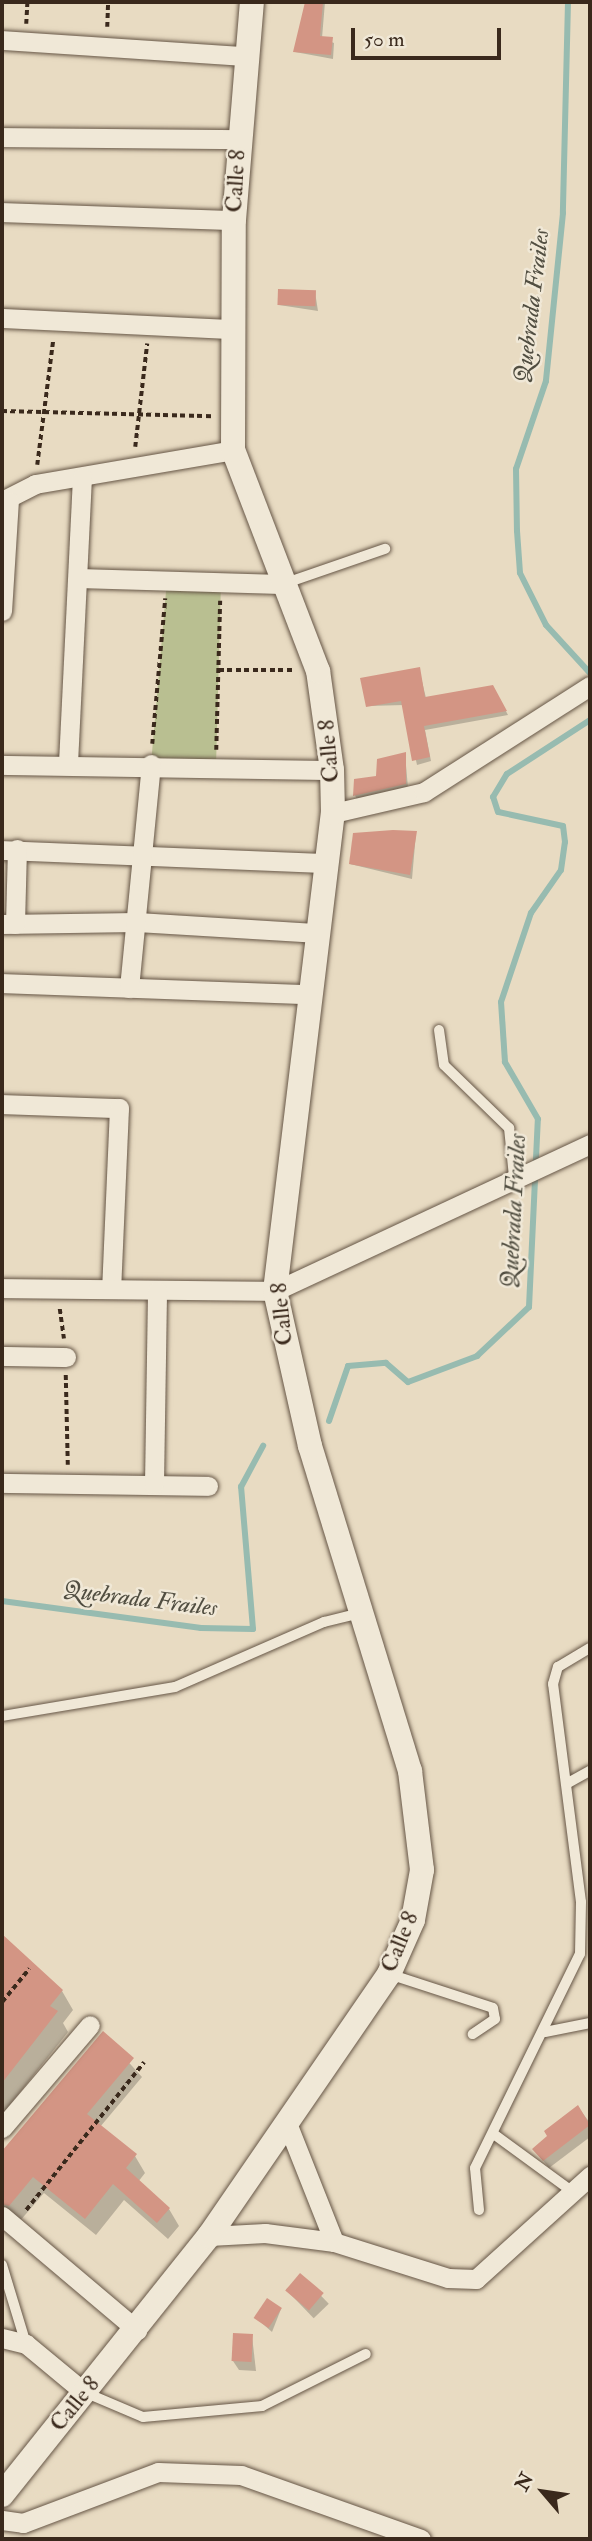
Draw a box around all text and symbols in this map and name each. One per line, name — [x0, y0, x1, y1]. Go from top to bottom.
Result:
scale bar — [354, 14, 504, 58]
text: 50 m — [364, 26, 405, 53]
street label: Calle 8 — [221, 149, 251, 213]
water label: Quebrada Frailes — [508, 227, 556, 385]
street label: Calle 8 — [313, 718, 345, 784]
water label: Quebrada Frailes — [496, 1133, 532, 1289]
street label: Calle 8 — [265, 1281, 299, 1347]
water label: Quebrada Frailes — [61, 1575, 219, 1623]
street label: Calle 8 — [375, 1908, 425, 1976]
street label: Calle 8 — [44, 2371, 106, 2437]
north arrow — [508, 2457, 578, 2527]
text: N — [510, 2469, 539, 2495]

